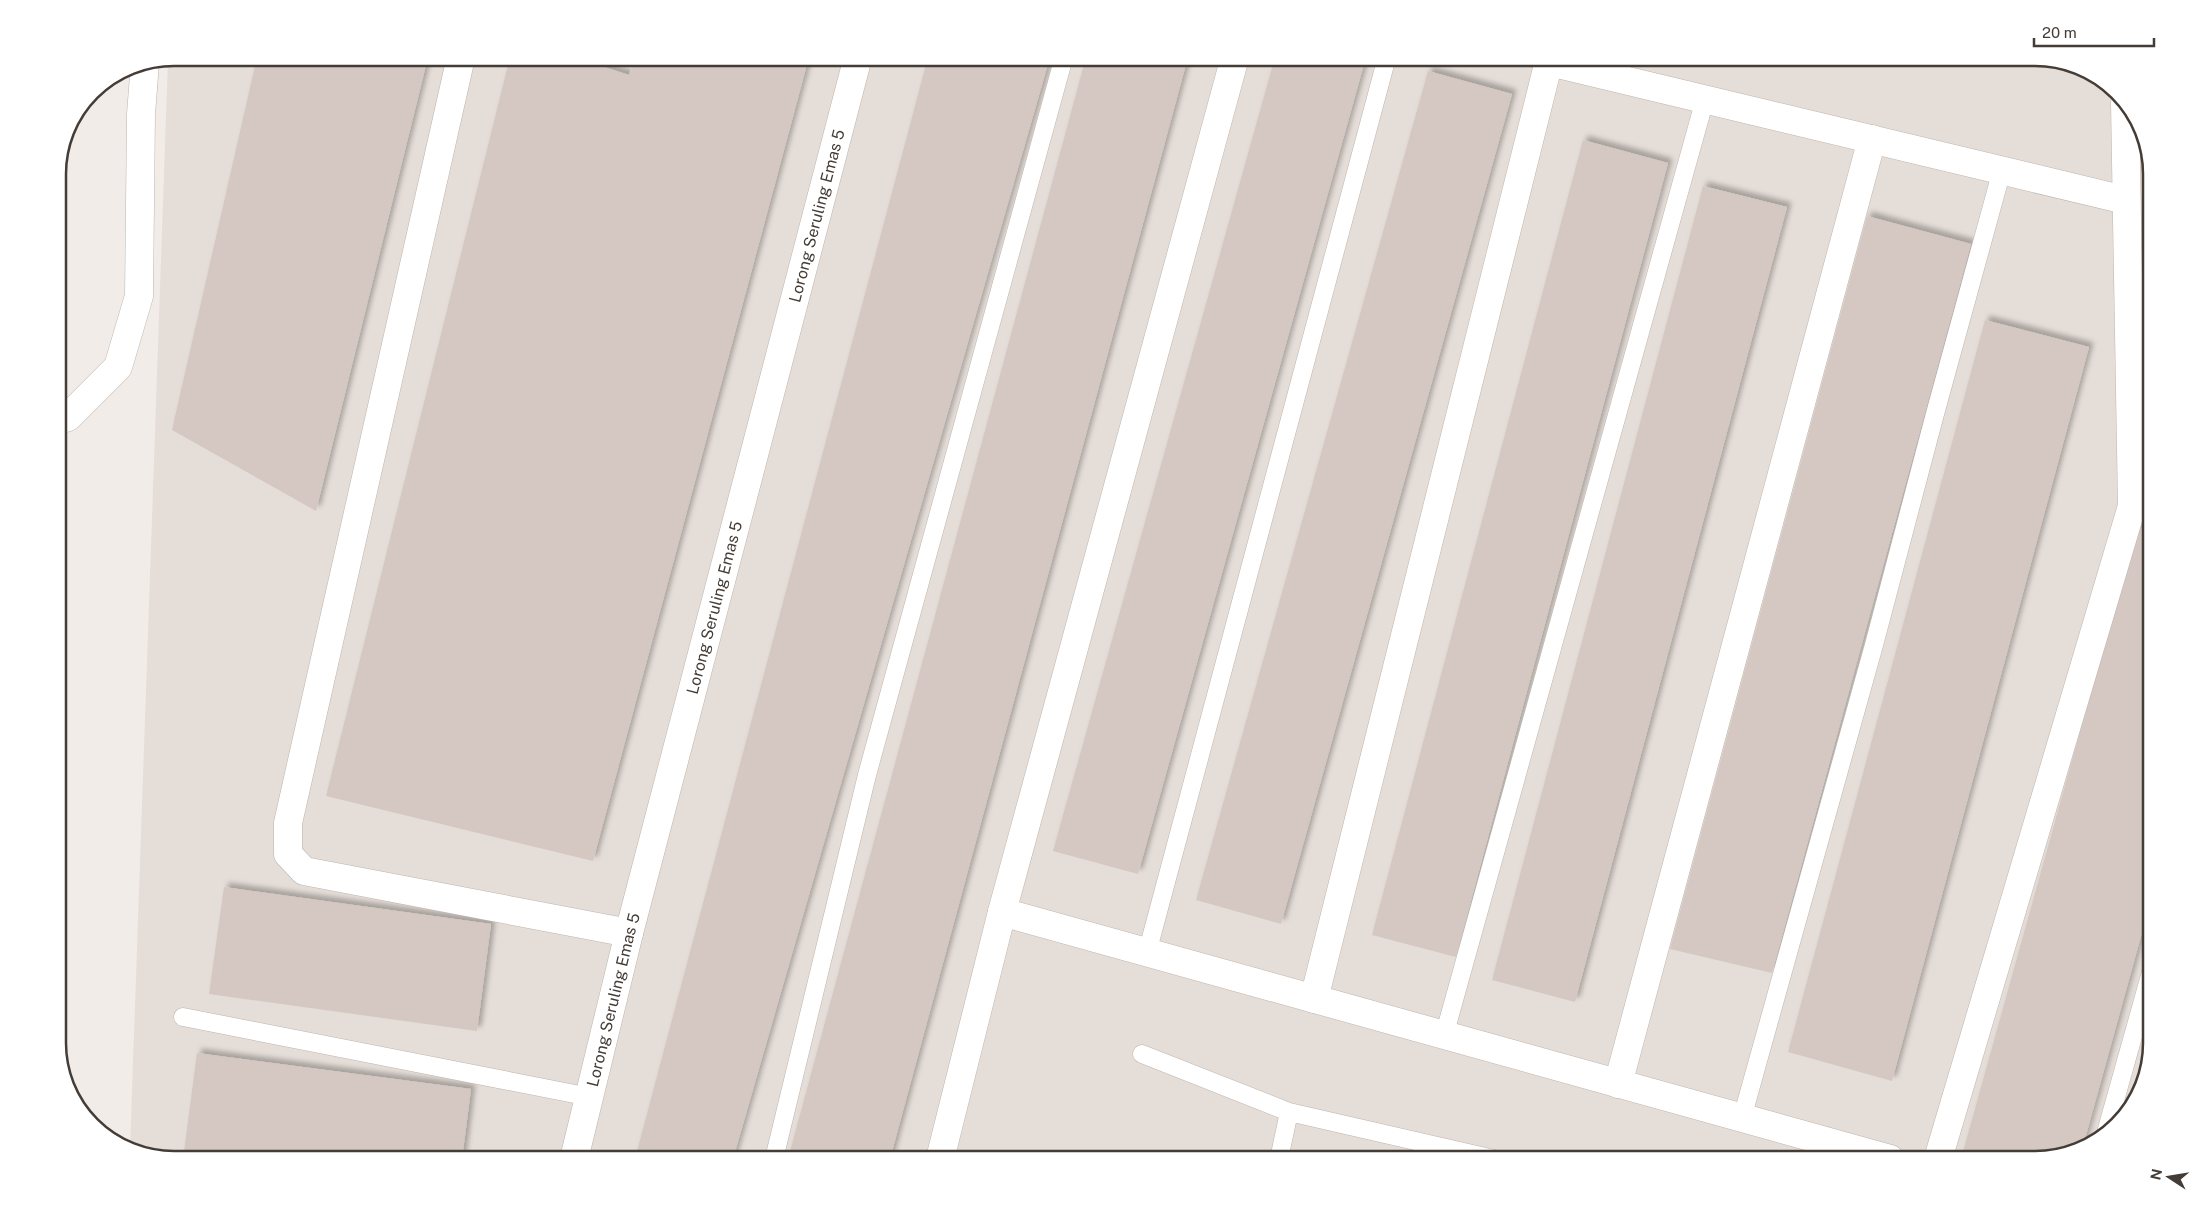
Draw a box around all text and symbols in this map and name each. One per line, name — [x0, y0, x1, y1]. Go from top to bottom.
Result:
scale bar — [2034, 15, 2154, 47]
text: 20 m — [2042, 24, 2077, 41]
street label: Lorong Seruling Emas 5 — [785, 127, 849, 304]
street label: Lorong Seruling Emas 5 — [683, 519, 746, 696]
street label: Lorong Seruling Emas 5 — [583, 911, 644, 1089]
north arrow — [2144, 1152, 2194, 1202]
text: N — [2147, 1167, 2165, 1181]

